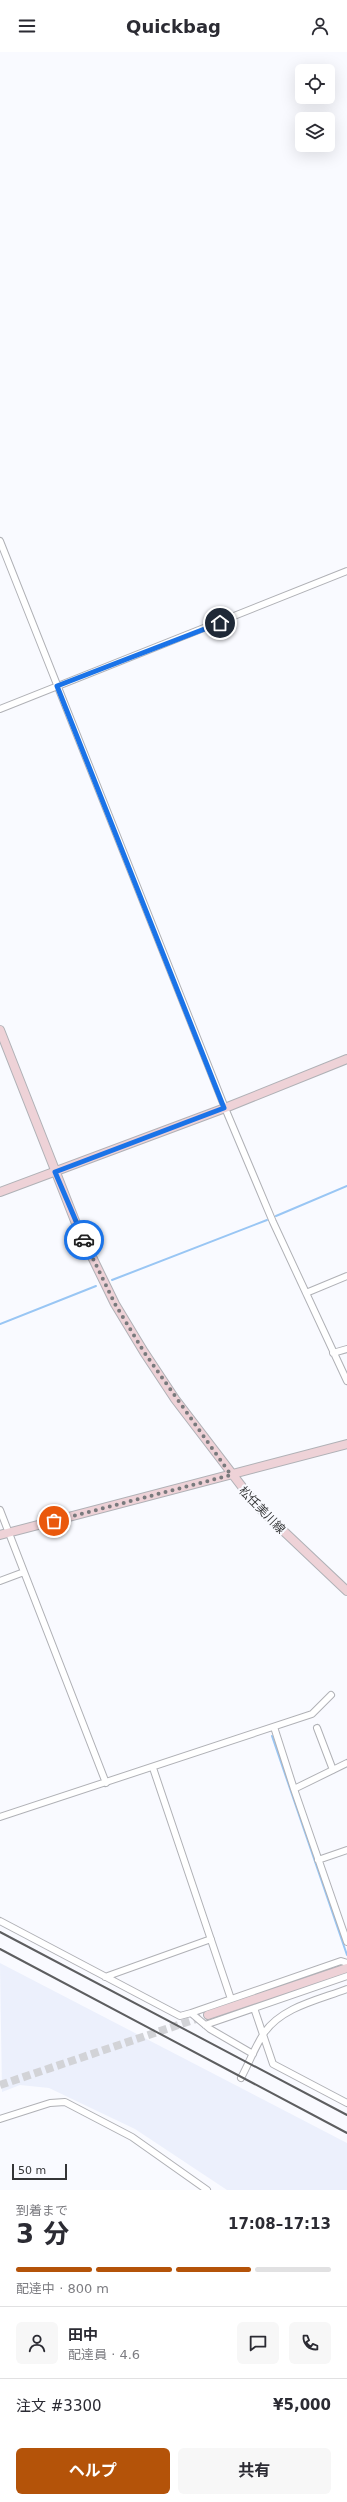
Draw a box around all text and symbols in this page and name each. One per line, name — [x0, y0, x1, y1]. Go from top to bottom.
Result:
icon: menu — [16, 15, 38, 37]
icon: person — [309, 15, 331, 37]
text: Quickbag — [126, 16, 221, 37]
map controls — [295, 64, 335, 152]
button: locate — [295, 64, 335, 104]
button: layers — [295, 112, 335, 152]
pin — [203, 606, 237, 640]
icon: home — [209, 612, 231, 634]
courier — [64, 1220, 104, 1260]
icon: car — [73, 1229, 95, 1251]
street label: 松任美川線 — [236, 1484, 288, 1536]
pin — [37, 1504, 71, 1538]
icon: bag — [43, 1510, 65, 1532]
scale bar — [12, 2162, 67, 2181]
text: 50 m — [18, 2164, 46, 2177]
text: 到着まで — [16, 2203, 68, 2218]
text: 17:08–17:13 — [228, 2215, 331, 2233]
text: 3 分 — [16, 2219, 69, 2249]
text: 配達中 · 800 m — [16, 2281, 109, 2296]
button: person — [16, 2322, 58, 2364]
button: chat — [237, 2322, 279, 2364]
button: phone — [289, 2322, 331, 2364]
text: 田中 — [68, 2326, 98, 2344]
text: 配達員 · 4.6 — [68, 2347, 140, 2362]
text: ¥5,000 — [273, 2396, 331, 2414]
text: 注文 #3300 — [16, 2397, 102, 2415]
button: ヘルプ — [16, 2448, 170, 2494]
button: 共有 — [178, 2448, 331, 2494]

